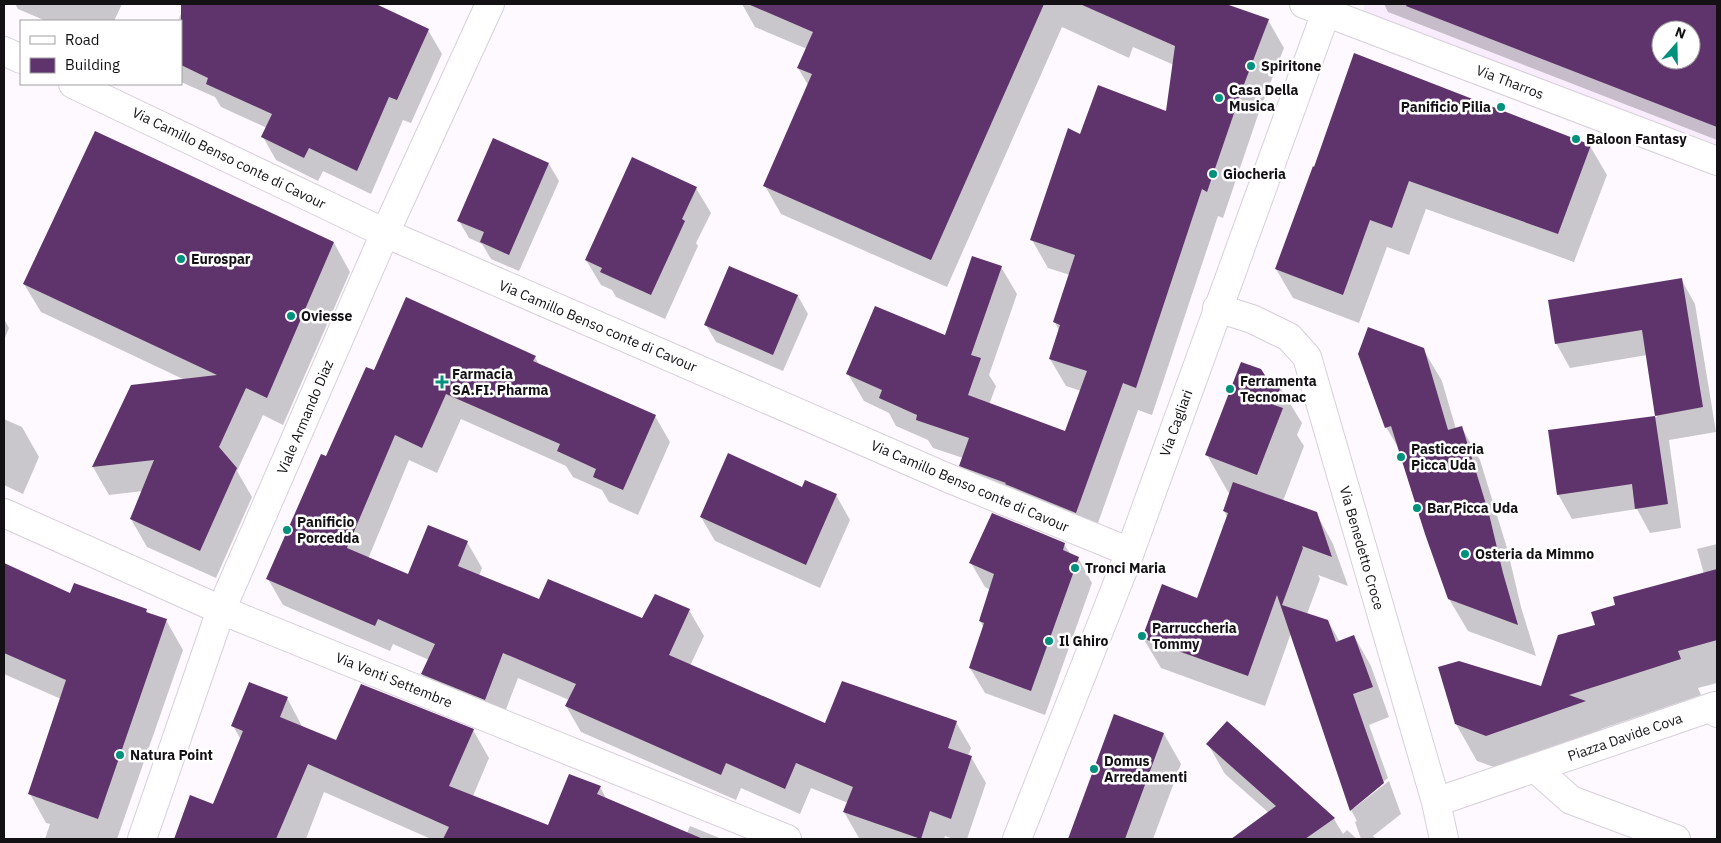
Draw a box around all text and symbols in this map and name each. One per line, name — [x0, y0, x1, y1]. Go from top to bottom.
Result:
legend — [20, 20, 182, 85]
north arrow — [1651, 20, 1701, 70]
text: N — [1673, 23, 1688, 43]
text: Road — [65, 30, 100, 49]
text: Building — [65, 55, 120, 74]
place label: Spiritone — [1261, 57, 1321, 75]
marker: Spiritone — [1245, 60, 1257, 72]
street label: Via Tharros — [1474, 61, 1547, 103]
place label: Casa Della Musica — [1229, 81, 1298, 115]
marker: Casa Della Musica — [1213, 92, 1225, 104]
place label: Panificio Pilia — [1401, 98, 1491, 116]
marker: Panificio Pilia — [1495, 101, 1507, 113]
street label: Via Camillo Benso conte di Cavour — [129, 103, 329, 213]
place label: Baloon Fantasy — [1586, 130, 1687, 148]
marker: Baloon Fantasy — [1570, 133, 1582, 145]
place label: Giocheria — [1223, 165, 1286, 183]
marker: Giocheria — [1207, 168, 1219, 180]
place label: Eurospar — [191, 250, 251, 268]
marker: Eurospar — [175, 253, 187, 265]
street label: Via Camillo Benso conte di Cavour — [496, 276, 700, 376]
place label: Oviesse — [301, 307, 352, 325]
marker: Oviesse — [285, 310, 297, 322]
street label: Viale Armando Diaz — [273, 357, 337, 477]
place label: Farmacia SA.FI. Pharma — [452, 365, 548, 399]
place label: Ferramenta Tecnomac — [1240, 372, 1317, 406]
marker: Farmacia SA.FI. Pharma — [436, 376, 448, 388]
marker: Ferramenta Tecnomac — [1224, 383, 1236, 395]
street label: Via Cagliari — [1156, 387, 1196, 459]
street label: Via Camillo Benso conte di Cavour — [868, 436, 1072, 536]
place label: Pasticceria Picca Uda — [1411, 440, 1484, 474]
marker: Pasticceria Picca Uda — [1395, 451, 1407, 463]
street label: Via Benedetto Croce — [1336, 484, 1388, 612]
place label: Bar Picca Uda — [1427, 499, 1518, 517]
marker: Bar Picca Uda — [1411, 502, 1423, 514]
place label: Panificio Porcedda — [297, 513, 359, 547]
marker: Panificio Porcedda — [281, 524, 293, 536]
place label: Osteria da Mimmo — [1475, 545, 1594, 563]
marker: Osteria da Mimmo — [1459, 548, 1471, 560]
place label: Tronci Maria — [1085, 559, 1166, 577]
marker: Tronci Maria — [1069, 562, 1081, 574]
place label: Parruccheria Tommy — [1152, 619, 1237, 653]
marker: Parruccheria Tommy — [1136, 630, 1148, 642]
place label: Il Ghiro — [1059, 632, 1109, 650]
marker: Il Ghiro — [1043, 635, 1055, 647]
street label: Via Venti Settembre — [333, 648, 455, 712]
street label: Piazza Davide Cova — [1565, 709, 1685, 765]
place label: Natura Point — [130, 746, 213, 764]
marker: Natura Point — [114, 749, 126, 761]
place label: Domus Arredamenti — [1104, 752, 1187, 786]
marker: Domus Arredamenti — [1088, 763, 1100, 775]

